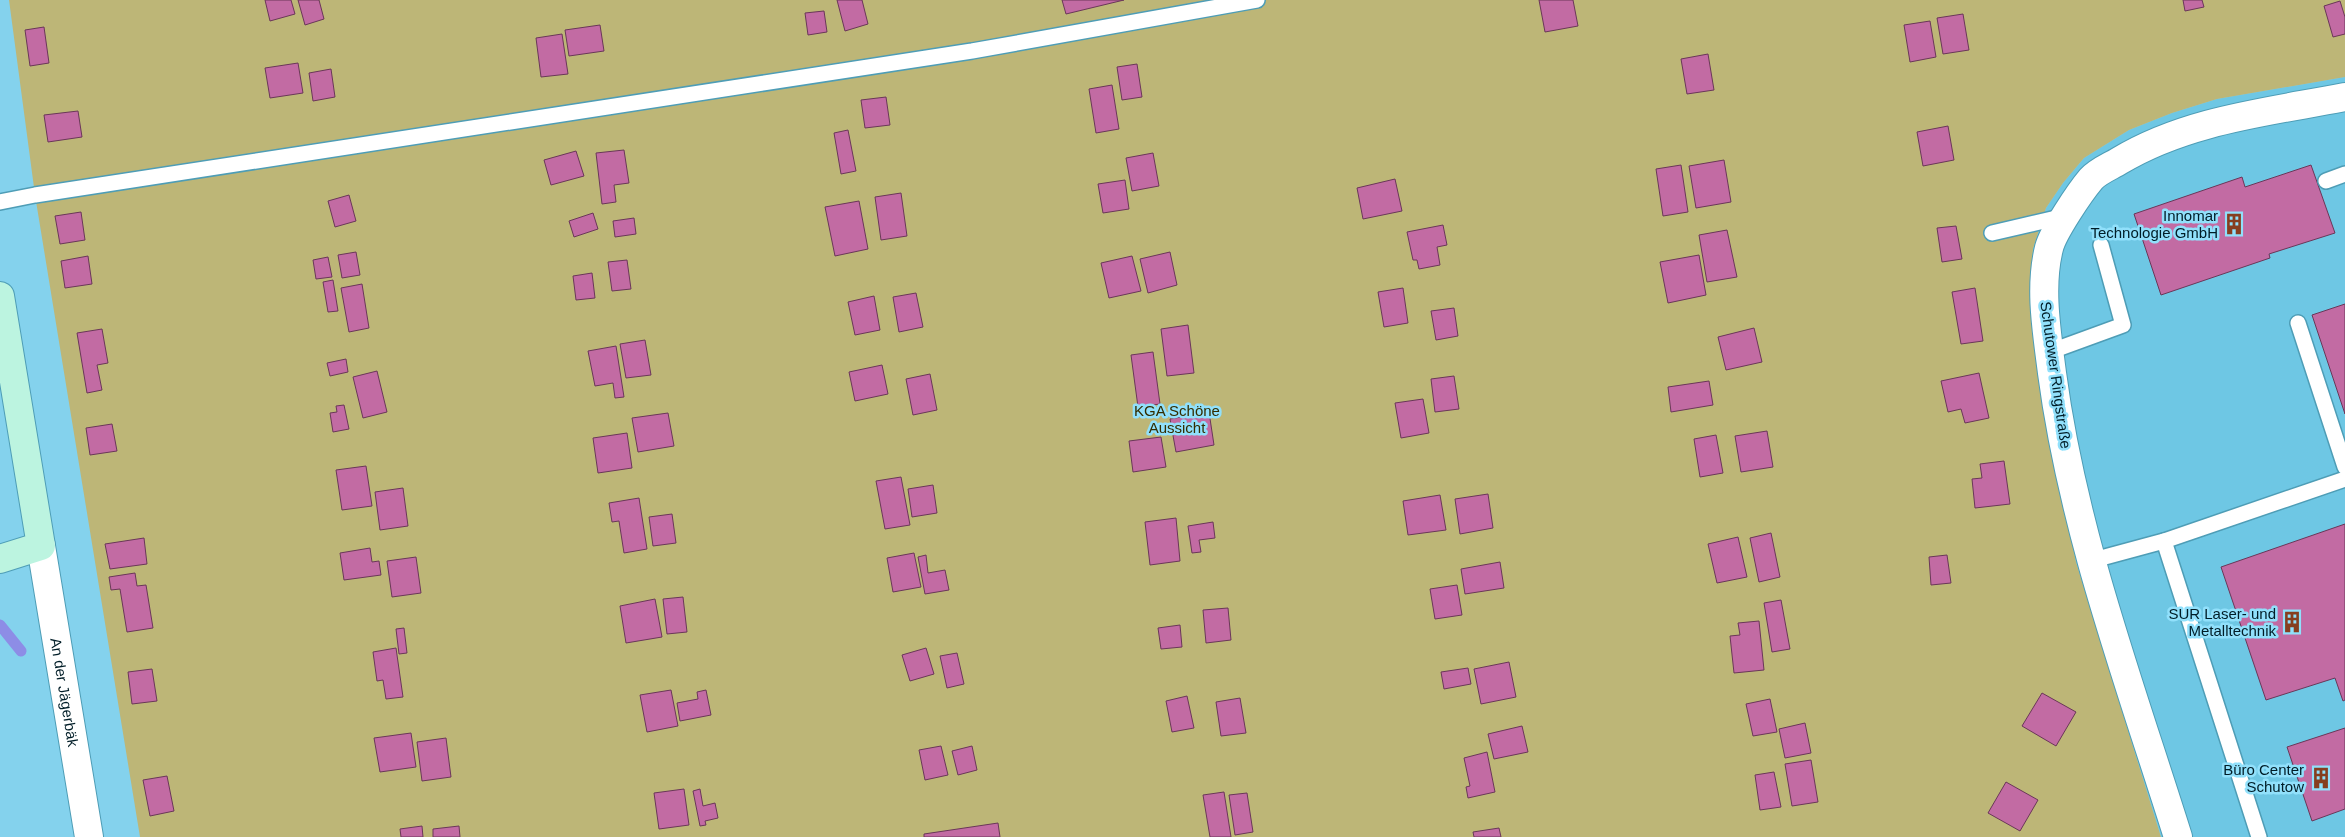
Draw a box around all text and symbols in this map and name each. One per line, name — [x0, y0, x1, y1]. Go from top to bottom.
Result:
place label: Innomar Technologie GmbH — [2090, 207, 2218, 241]
building icon: Innomar Technologie GmbH — [2221, 211, 2247, 237]
street label: Schutower Ringstraße — [2037, 300, 2075, 450]
park label: KGA Schöne Aussicht — [1134, 402, 1220, 436]
place label: SUR Laser- und Metalltechnik — [2168, 605, 2276, 639]
building icon: SUR Laser- und Metalltechnik — [2279, 609, 2305, 635]
street label: An der Jägerbäk — [48, 636, 83, 748]
place label: Büro Center Schutow — [2223, 761, 2304, 795]
building icon: Büro Center Schutow — [2308, 765, 2334, 791]

